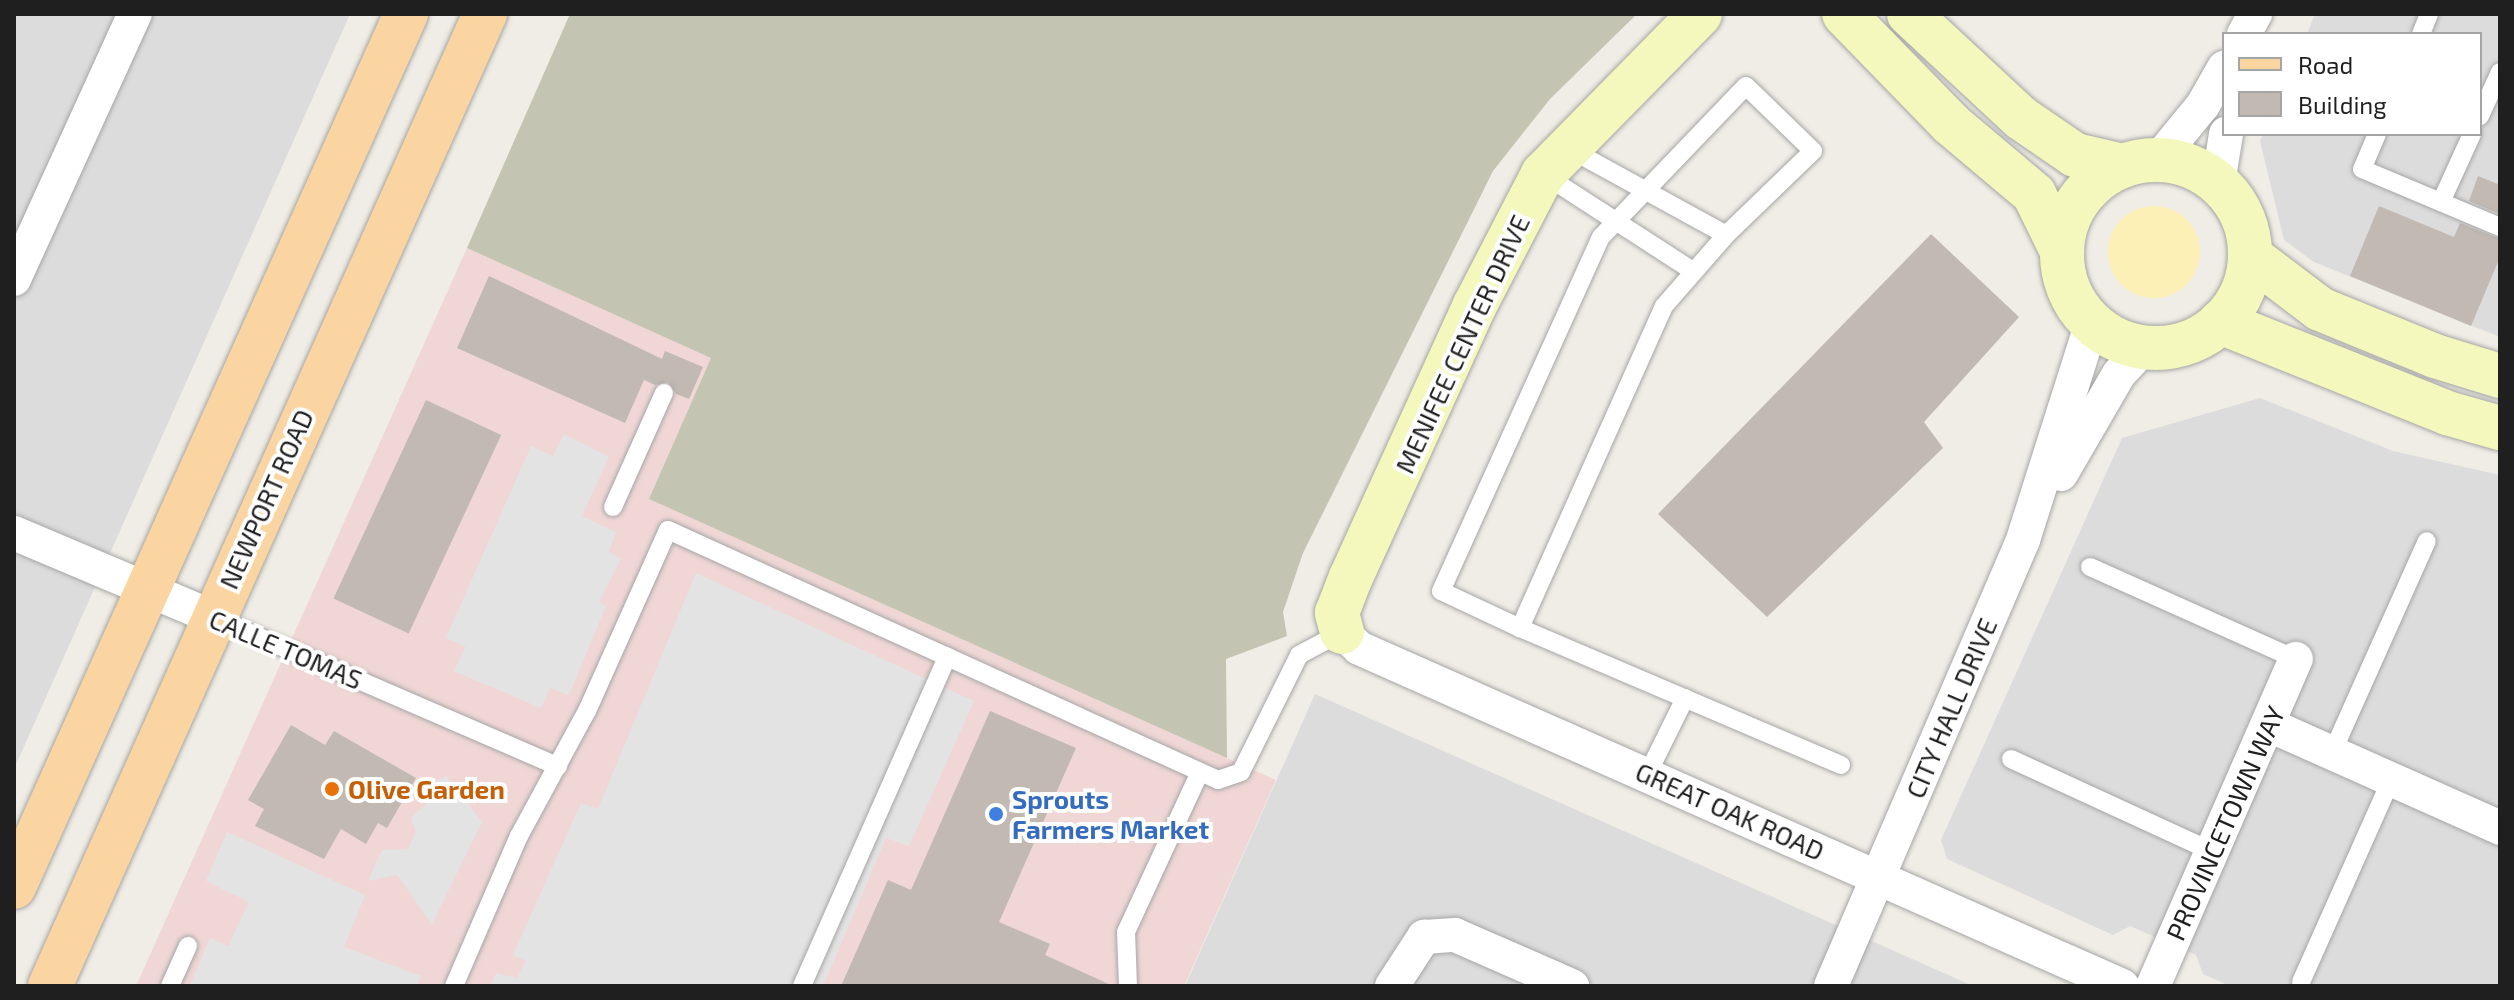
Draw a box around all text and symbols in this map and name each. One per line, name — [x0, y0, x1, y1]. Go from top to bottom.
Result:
legend — [2222, 32, 2482, 136]
text: Road — [2298, 50, 2353, 79]
text: Building — [2298, 90, 2387, 119]
street label: MENIFEE CENTER DRIVE — [1388, 210, 1536, 478]
street label: NEWPORT ROAD — [212, 404, 320, 594]
street label: CALLE TOMAS — [205, 603, 367, 695]
street label: CITY HALL DRIVE — [1899, 613, 2003, 803]
street label: PROVINCETOWN WAY — [2159, 701, 2291, 945]
street label: GREAT OAK ROAD — [1631, 755, 1829, 867]
place label: Olive Garden — [348, 773, 505, 805]
marker: Olive Garden — [323, 780, 341, 798]
place label: Sprouts Farmers Market — [1012, 783, 1209, 844]
marker: Sprouts Farmers Market — [987, 805, 1005, 823]

